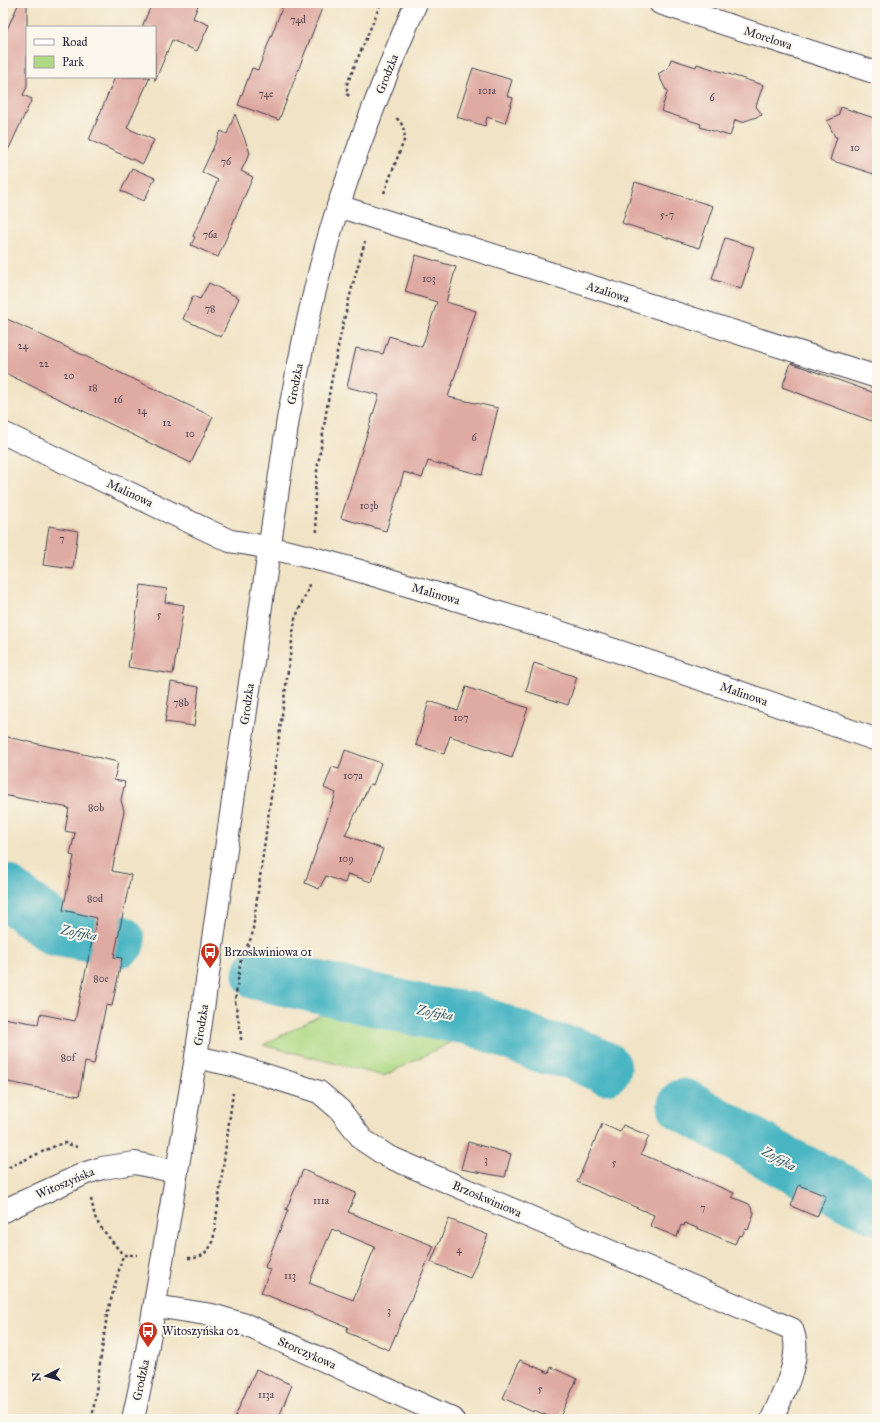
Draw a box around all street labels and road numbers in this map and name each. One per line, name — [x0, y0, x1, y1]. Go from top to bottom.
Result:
street label: Morelowa — [742, 24, 795, 53]
street label: Grodzka — [373, 51, 402, 96]
street label: Azaliowa — [584, 278, 632, 306]
street label: Grodzka — [284, 361, 306, 406]
street label: Malinowa — [105, 476, 156, 510]
street label: Malinowa — [410, 580, 463, 608]
street label: Malinowa — [718, 679, 771, 709]
street label: Grodzka — [237, 682, 257, 726]
street label: Grodzka — [191, 1002, 211, 1047]
street label: Witoszyńska — [34, 1164, 97, 1202]
street label: Brzoskwiniowa — [450, 1178, 525, 1220]
street label: Storczykowa — [276, 1334, 339, 1372]
street label: Grodzka — [130, 1357, 152, 1402]

